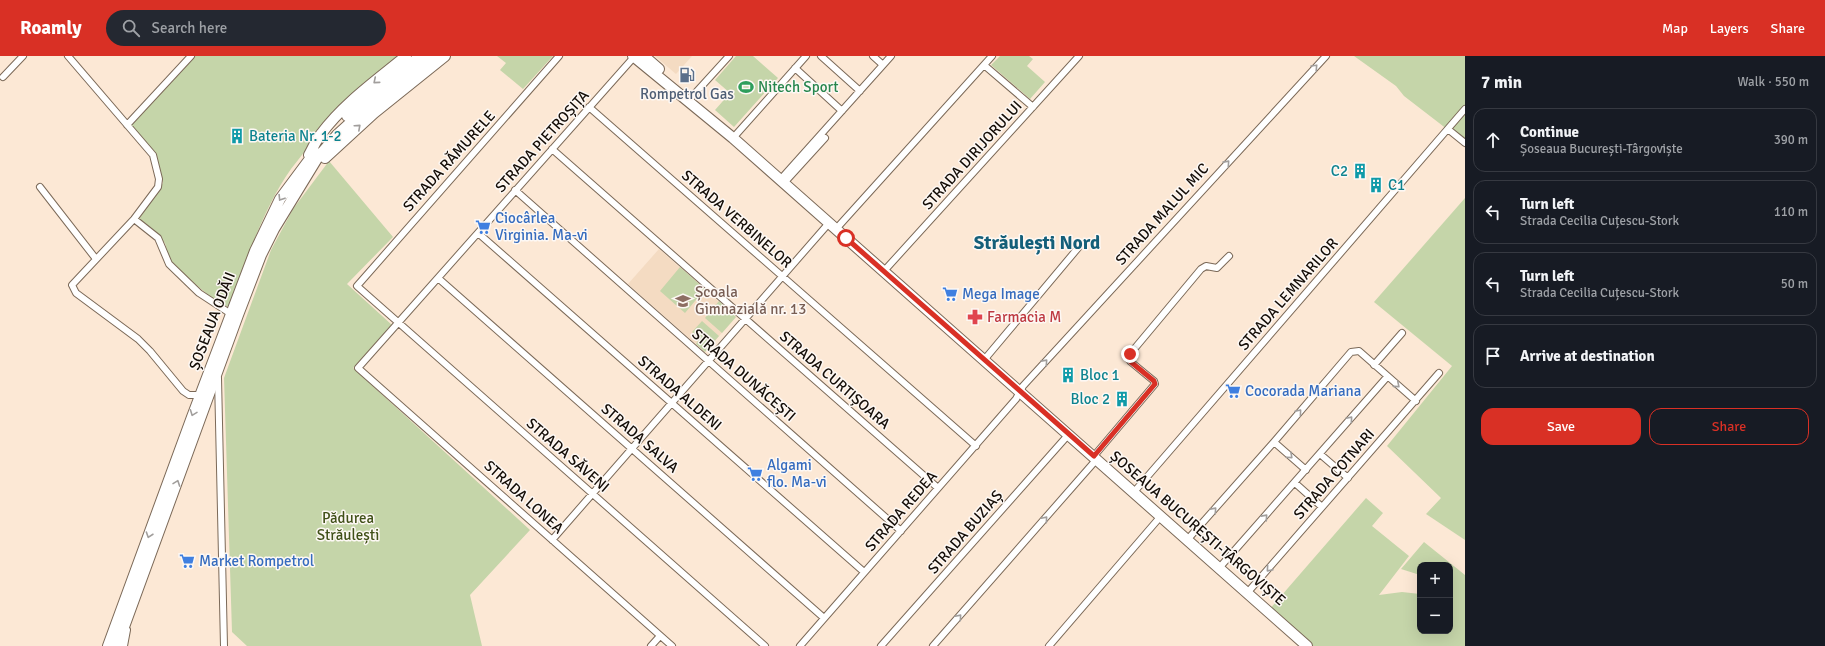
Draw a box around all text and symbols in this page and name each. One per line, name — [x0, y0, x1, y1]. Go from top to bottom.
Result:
search box — [106, 10, 386, 46]
text: Roamly — [20, 16, 82, 40]
icon: search — [120, 17, 142, 39]
text: Search here — [152, 19, 227, 37]
text: Map — [1662, 20, 1688, 37]
text: Layers — [1710, 20, 1749, 37]
text: Share — [1771, 20, 1805, 37]
one-way arrow — [1311, 65, 1318, 72]
fuel station icon: Rompetrol Gas — [678, 66, 696, 84]
text: 7 min — [1481, 72, 1522, 93]
text: Walk · 550 m — [1738, 74, 1809, 90]
one-way arrow — [373, 76, 381, 83]
sports icon: Nitech Sport — [737, 78, 755, 96]
place label: Nitech Sport — [758, 78, 839, 96]
place label: Rompetrol Gas — [640, 85, 734, 103]
street label: STRADA PIETROȘIȚA — [491, 86, 593, 196]
street label: STRADA DIRIJORULUI — [918, 97, 1026, 213]
street label: STRADA RĂMURELE — [399, 107, 499, 215]
text: Continue — [1520, 123, 1579, 141]
one-way arrow — [353, 124, 361, 132]
building icon: Bateria Nr. 1-2 — [228, 127, 246, 145]
place label: Bateria Nr. 1-2 — [249, 127, 342, 145]
icon: ahead — [1482, 129, 1504, 151]
text: 390 m — [1774, 132, 1808, 148]
text: Șoseaua București-Târgoviște — [1520, 141, 1683, 157]
street label: STRADA MALUL MIC — [1112, 159, 1212, 269]
one-way arrow — [1222, 160, 1230, 168]
place label: C2 — [1331, 162, 1348, 180]
building icon: C2 — [1351, 162, 1369, 180]
street label: STRADA VERBINELOR — [678, 166, 796, 272]
building icon: C1 — [1367, 176, 1385, 194]
place label: C1 — [1388, 176, 1405, 194]
one-way arrow — [278, 194, 286, 201]
text: Turn left — [1520, 195, 1574, 213]
icon: left — [1482, 201, 1504, 223]
text: 110 m — [1774, 204, 1808, 220]
place label: Ciocârlea Virginia. Ma-vi — [495, 209, 588, 244]
text: Strada Cecilia Cuțescu-Stork — [1520, 213, 1679, 229]
supermarket icon: Ciocârlea Virginia. Ma-vi — [474, 218, 492, 236]
route start — [837, 229, 855, 247]
district label: Străulești Nord — [974, 231, 1100, 255]
street label: STRADA LEMNARILOR — [1234, 234, 1342, 354]
text: Turn left — [1520, 267, 1574, 285]
street label: ȘOSEAUA ODĂII — [185, 269, 239, 373]
icon: left — [1482, 273, 1504, 295]
text: 50 m — [1781, 276, 1808, 292]
place label: Școala Gimnazială nr. 13 — [695, 283, 806, 318]
supermarket icon: Mega Image — [941, 285, 959, 303]
place label: Mega Image — [962, 285, 1040, 303]
text: Strada Cecilia Cuțescu-Stork — [1520, 285, 1679, 301]
school or university icon: Școala Gimnazială nr. 13 — [674, 292, 692, 310]
pharmacy icon: Farmacia M — [966, 308, 984, 326]
place label: Farmacia M — [987, 308, 1061, 326]
street label: STRADA DUNĂCEȘTI — [688, 325, 800, 425]
street label: STRADA CURTIȘOARA — [776, 327, 894, 433]
route end — [1121, 345, 1139, 363]
icon: arrive — [1482, 345, 1504, 367]
text: Arrive at destination — [1520, 347, 1655, 365]
street label: STRADA ALDENI — [634, 352, 726, 434]
one-way arrow — [1040, 359, 1048, 367]
building icon: Bloc 1 — [1059, 366, 1077, 384]
place label: Bloc 1 — [1080, 366, 1120, 384]
one-way arrow — [1393, 381, 1400, 388]
supermarket icon: Cocorada Mariana — [1224, 382, 1242, 400]
place label: Cocorada Mariana — [1245, 382, 1361, 400]
place label: Bloc 2 — [1070, 390, 1110, 408]
building icon: Bloc 2 — [1113, 390, 1131, 408]
street label: STRADA SALVA — [598, 400, 682, 476]
button: Save — [1481, 408, 1641, 445]
button: Share — [1649, 408, 1809, 445]
one-way arrow — [190, 409, 198, 416]
one-way arrow — [1295, 410, 1302, 417]
street label: STRADA SĂVENI — [523, 414, 613, 496]
one-way arrow — [1346, 417, 1353, 424]
street label: STRADA COTNARI — [1290, 425, 1378, 523]
street label: ȘOSEAUA BUCUREȘTI-TÂRGOVIȘTE — [1107, 447, 1289, 609]
one-way arrow — [1285, 451, 1293, 459]
place label: Algami flo. Ma-vi — [767, 456, 827, 491]
street label: STRADA LONEA — [481, 457, 567, 537]
supermarket icon: Algami flo. Ma-vi — [746, 465, 764, 483]
street label: STRADA REDEA — [861, 467, 941, 555]
one-way arrow — [172, 480, 180, 487]
street label: STRADA BUZIAȘ — [924, 487, 1006, 577]
one-way arrow — [1209, 507, 1216, 515]
park label: Pădurea Străulești — [317, 509, 379, 544]
one-way arrow — [1260, 514, 1267, 522]
one-way arrow — [1040, 516, 1047, 524]
one-way arrow — [145, 531, 154, 538]
supermarket icon: Market Rompetrol — [178, 552, 196, 570]
place label: Market Rompetrol — [199, 552, 314, 570]
map controls — [1417, 562, 1453, 634]
button: + — [1417, 562, 1453, 598]
one-way arrow — [1266, 564, 1273, 572]
button: − — [1417, 598, 1453, 634]
one-way arrow — [954, 614, 961, 621]

